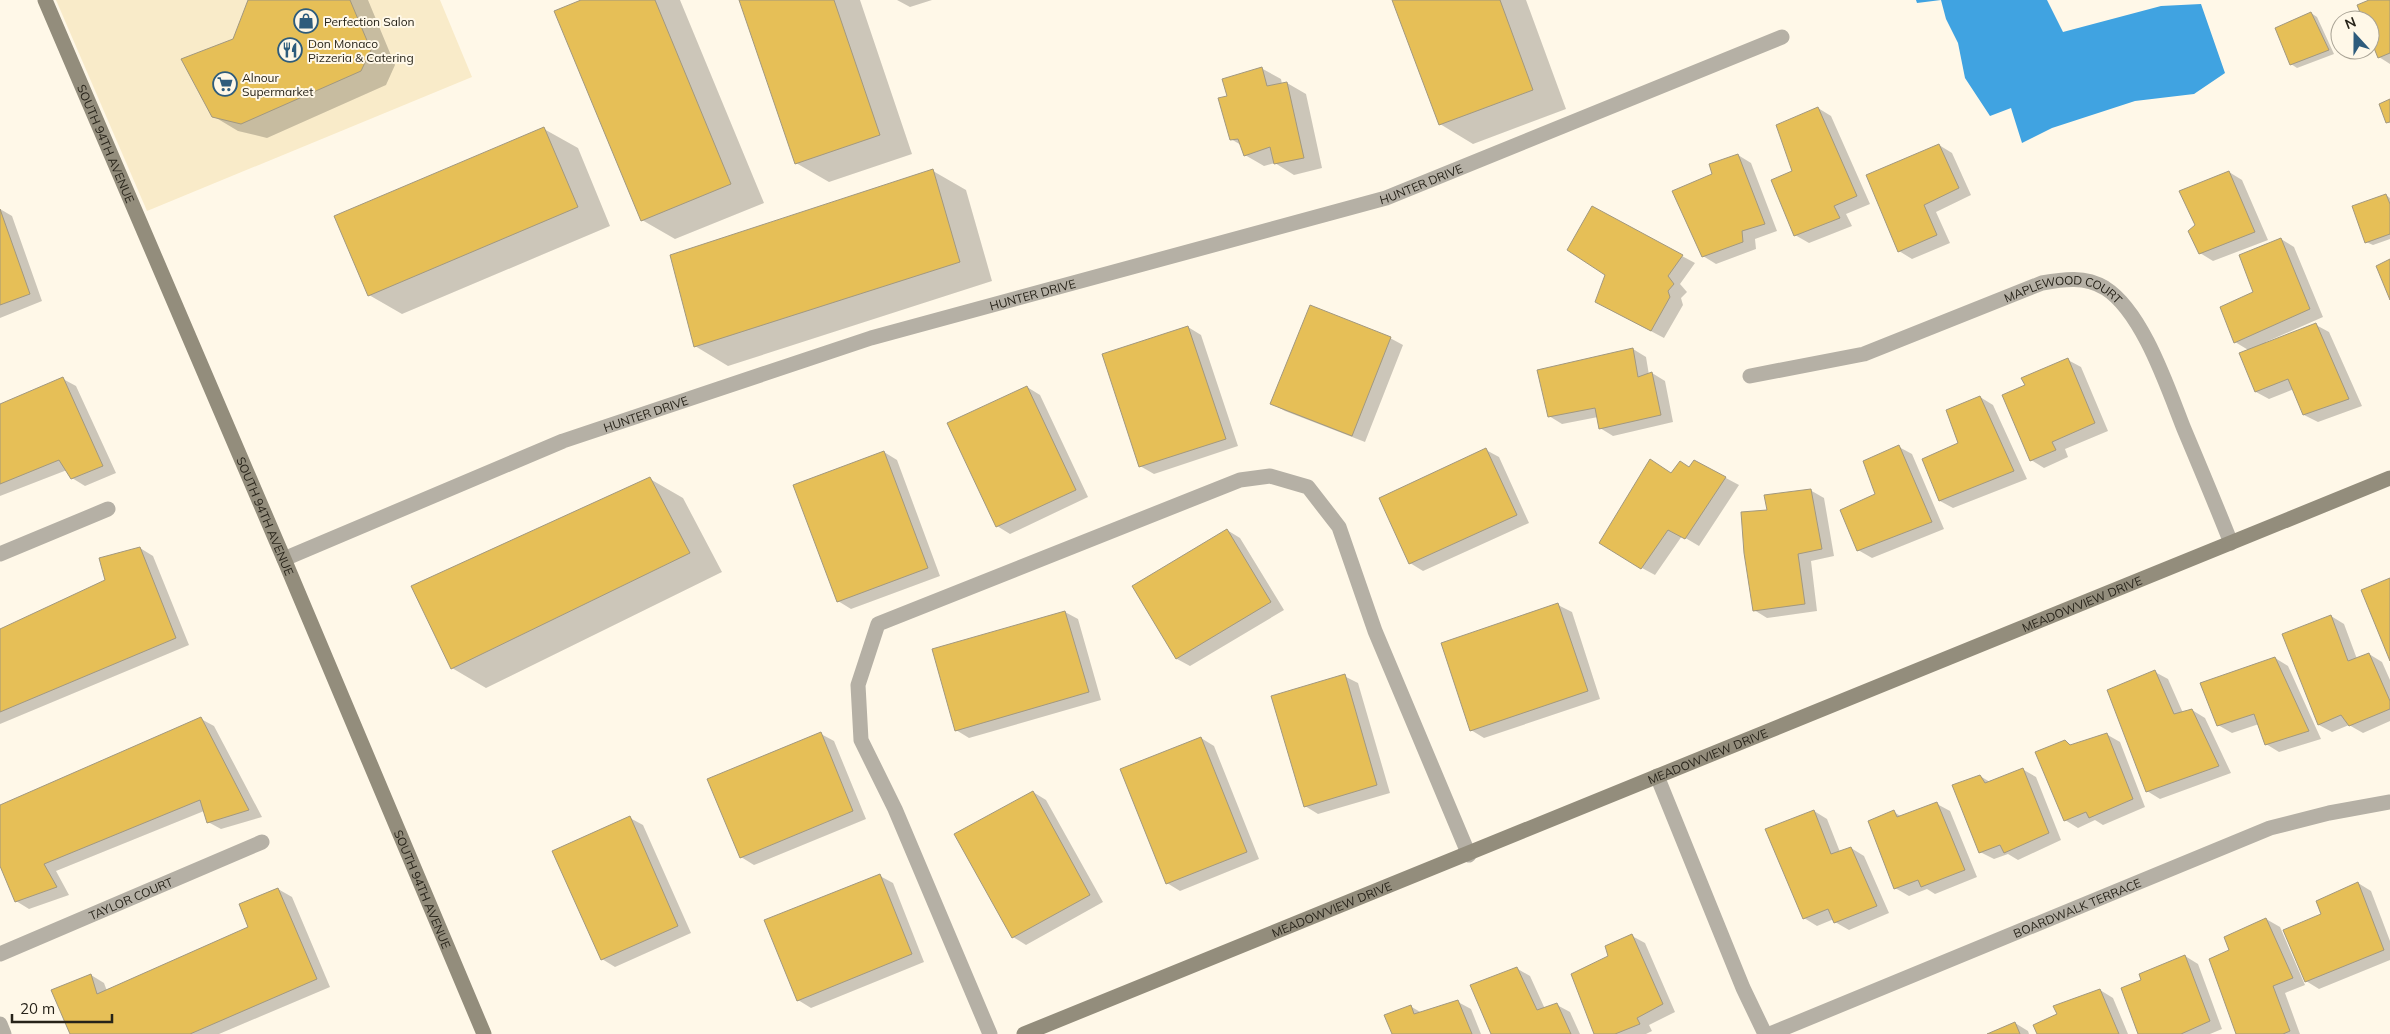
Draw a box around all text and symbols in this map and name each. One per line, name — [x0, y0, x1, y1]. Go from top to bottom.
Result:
shop icon: Perfection Salon — [293, 8, 319, 34]
north arrow — [2330, 10, 2380, 60]
text: N — [2342, 13, 2359, 33]
place label: Perfection Salon — [324, 14, 415, 29]
place label: Don Monaco Pizzeria & Catering — [308, 36, 414, 65]
restaurant icon: Don Monaco Pizzeria & Catering — [277, 37, 303, 63]
place label: Alnour Supermarket — [242, 70, 313, 99]
supermarket icon: Alnour Supermarket — [212, 71, 238, 97]
street label: SOUTH 94TH AVENUE — [74, 82, 138, 205]
street label: HUNTER DRIVE — [1378, 160, 1465, 207]
text: MAPLEWOOD COURT — [2002, 272, 2126, 307]
street label: HUNTER DRIVE — [988, 275, 1077, 313]
street label: MAPLEWOOD COURT — [1999, 293, 2125, 311]
street label: HUNTER DRIVE — [601, 392, 690, 435]
street label: SOUTH 94TH AVENUE — [234, 454, 297, 577]
street label: MEADOWVIEW DRIVE — [2020, 572, 2144, 635]
street label: MEADOWVIEW DRIVE — [1645, 725, 1770, 787]
street label: SOUTH 94TH AVENUE — [391, 827, 455, 951]
street label: TAYLOR COURT — [86, 873, 176, 923]
street label: BOARDWALK TERRACE — [2011, 875, 2143, 941]
street label: MEADOWVIEW DRIVE — [1269, 878, 1394, 940]
scale bar — [12, 992, 112, 1024]
text: 20 m — [20, 999, 55, 1018]

